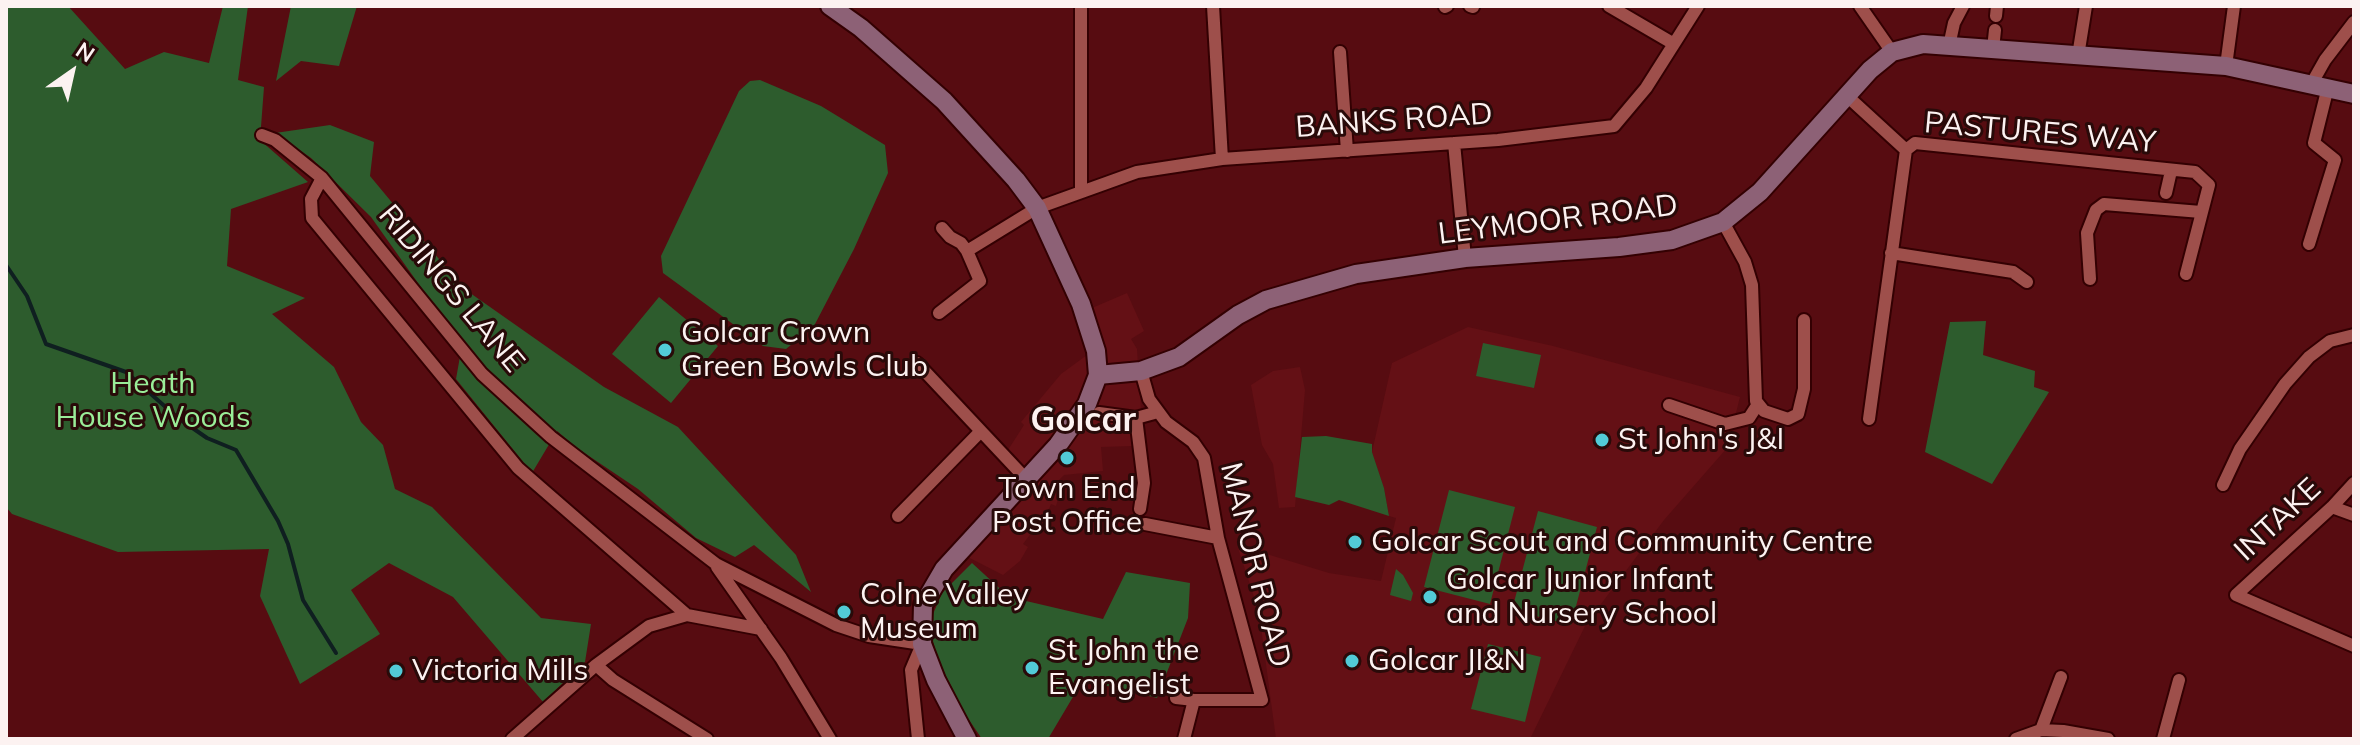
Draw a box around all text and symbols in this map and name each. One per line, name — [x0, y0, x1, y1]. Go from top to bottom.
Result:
north arrow — [32, 32, 112, 112]
text: N — [71, 36, 100, 68]
street label: BANKS ROAD — [1294, 96, 1494, 146]
street label: PASTURES WAY — [1923, 105, 2157, 161]
street label: LEYMOOR ROAD — [1436, 187, 1680, 253]
street label: RIDINGS LANE — [371, 198, 531, 380]
place label: Golcar Crown Green Bowls Club — [681, 315, 928, 386]
marker: Golcar Crown Green Bowls Club — [656, 341, 674, 359]
park label: Heath House Woods — [55, 366, 251, 436]
district label: Golcar — [1030, 401, 1136, 441]
place label: St John's J&I — [1618, 422, 1784, 458]
marker: St John's J&I — [1593, 431, 1611, 449]
marker: Town End Post Office — [1058, 449, 1076, 467]
street label: MANOR ROAD — [1212, 459, 1298, 671]
place label: Town End Post Office — [992, 471, 1142, 542]
street label: INTAKE — [2227, 471, 2329, 569]
place label: Golcar Scout and Community Centre — [1371, 524, 1873, 560]
marker: Golcar Scout and Community Centre — [1346, 533, 1364, 551]
place label: Golcar Junior Infant and Nursery School — [1446, 562, 1717, 632]
place label: Colne Valley Museum — [860, 577, 1029, 648]
marker: Golcar Junior Infant and Nursery School — [1421, 588, 1439, 606]
marker: Colne Valley Museum — [835, 603, 853, 621]
place label: St John the Evangelist — [1048, 633, 1199, 704]
place label: Golcar JI&N — [1368, 643, 1526, 679]
marker: Golcar JI&N — [1343, 652, 1361, 670]
place label: Victoria Mills — [412, 653, 588, 689]
marker: St John the Evangelist — [1023, 659, 1041, 677]
marker: Victoria Mills — [387, 662, 405, 680]

